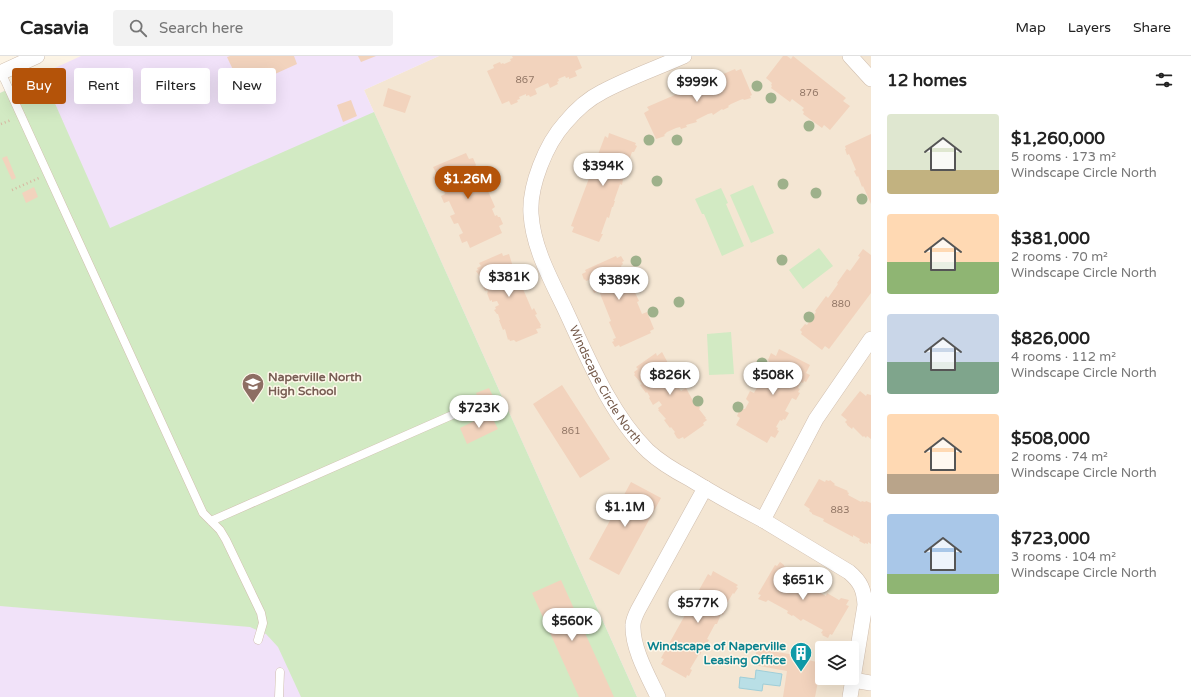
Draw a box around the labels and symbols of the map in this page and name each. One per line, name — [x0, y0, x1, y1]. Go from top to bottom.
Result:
pin: $999K — [669, 69, 725, 103]
house number: 867 — [516, 74, 534, 86]
house number: 876 — [800, 87, 818, 99]
pin: $394K — [575, 153, 631, 187]
pin: $1.26M — [435, 166, 501, 200]
pin: $381K — [481, 264, 537, 298]
pin: $389K — [591, 267, 647, 301]
house number: 880 — [832, 298, 850, 310]
street label: Windscape Circle North — [566, 323, 645, 447]
pin: $826K — [642, 362, 698, 396]
pin: $508K — [745, 362, 801, 396]
place label: Naperville North High School — [268, 370, 362, 399]
school or university icon: Naperville North High School — [240, 371, 266, 404]
pin: $723K — [451, 395, 507, 429]
house number: 861 — [562, 425, 580, 437]
pin: $1.1M — [597, 494, 653, 528]
house number: 883 — [831, 504, 849, 516]
pin: $651K — [775, 567, 831, 601]
pin: $577K — [670, 590, 726, 624]
pin: $560K — [544, 608, 600, 642]
place label: Windscape of Naperville Leasing Office — [647, 639, 786, 668]
building icon: Windscape of Naperville Leasing Office — [788, 640, 814, 673]

